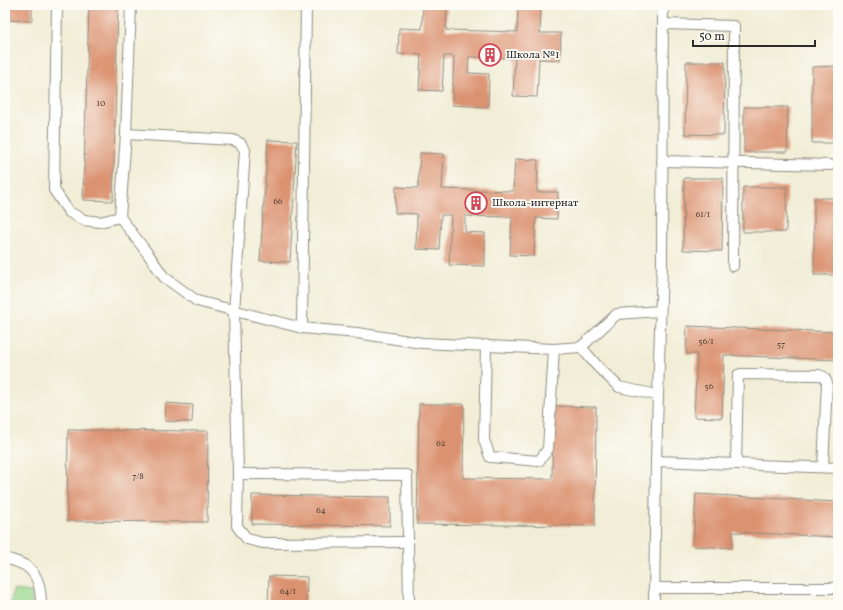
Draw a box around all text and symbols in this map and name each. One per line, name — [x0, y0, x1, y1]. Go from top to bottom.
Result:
scale bar — [693, 22, 815, 48]
text: 50 m — [699, 29, 725, 45]
building icon: Школа №1 — [477, 42, 503, 68]
place label: Школа №1 — [506, 48, 559, 63]
house number: 10 — [97, 97, 106, 110]
building icon: Школа-интернат — [463, 190, 489, 216]
house number: 66 — [273, 195, 283, 208]
place label: Школа-интернат — [492, 196, 579, 211]
house number: 61/1 — [696, 208, 710, 221]
house number: 56/1 — [698, 335, 714, 348]
house number: 57 — [777, 338, 785, 351]
house number: 56 — [705, 380, 714, 393]
house number: 62 — [436, 437, 446, 450]
house number: 7/8 — [132, 470, 144, 483]
house number: 64 — [316, 504, 326, 517]
house number: 64/1 — [280, 585, 296, 598]

